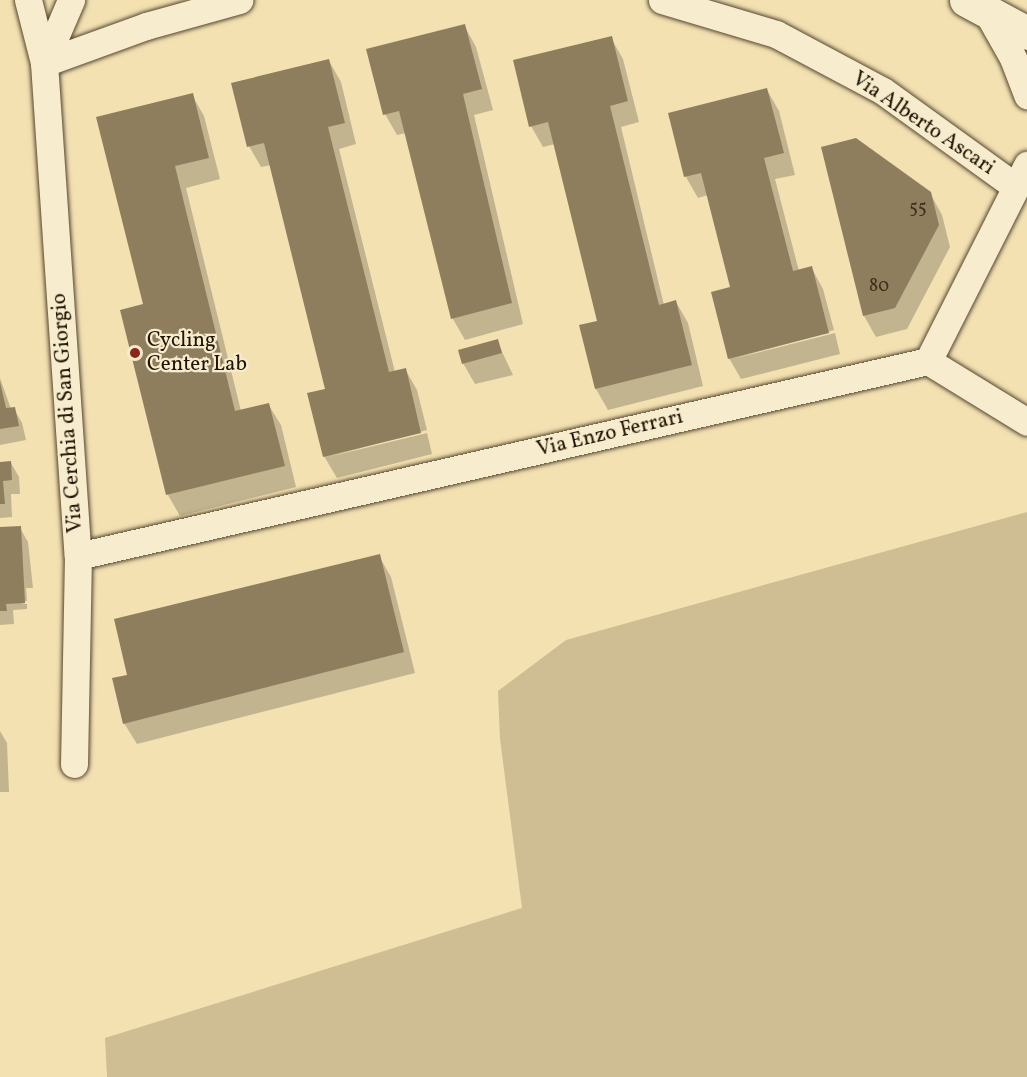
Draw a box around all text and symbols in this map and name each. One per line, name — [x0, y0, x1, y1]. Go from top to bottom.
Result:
street label: Via Alberto Ascari — [847, 67, 999, 181]
house number: 55 — [909, 198, 927, 220]
house number: 80 — [869, 276, 889, 298]
street label: Via Cerchia di San Giorgio — [47, 292, 89, 534]
place label: Cycling Center Lab — [147, 328, 247, 378]
marker: Cycling Center Lab — [128, 346, 142, 360]
street label: Via Enzo Ferrari — [534, 405, 686, 463]

